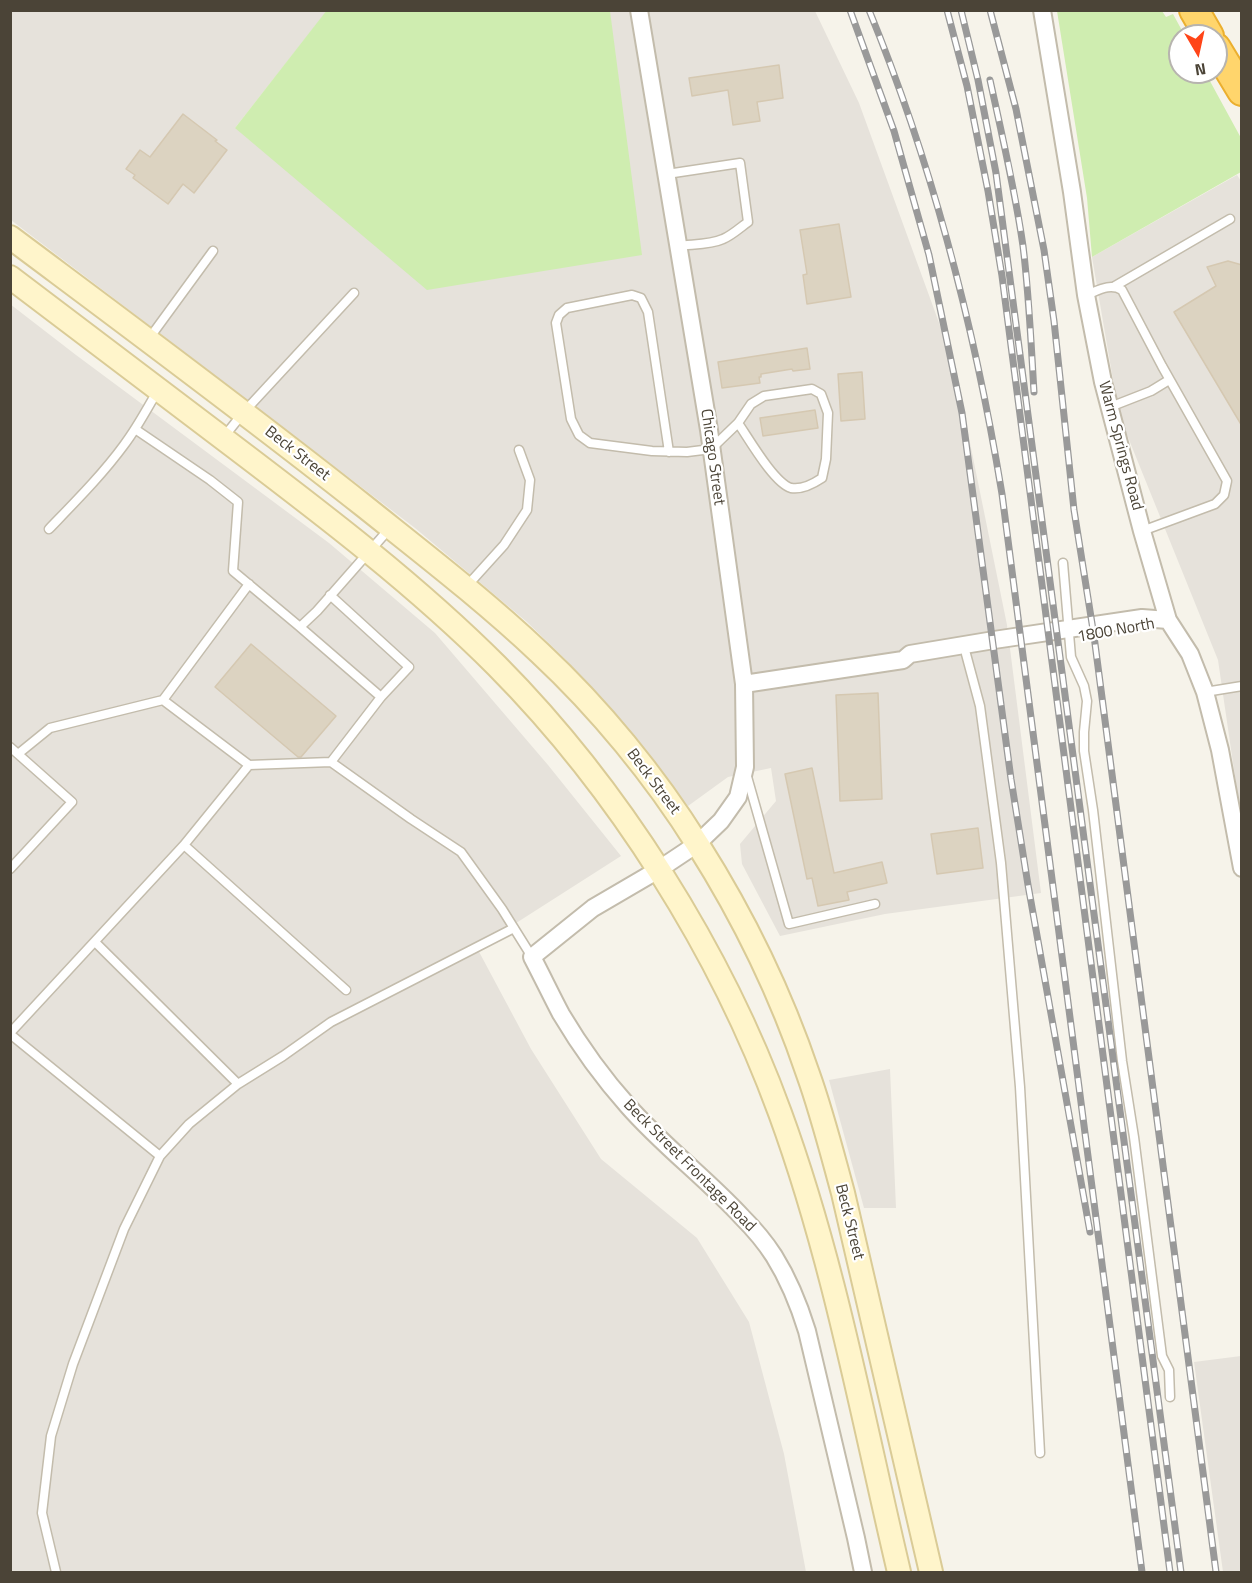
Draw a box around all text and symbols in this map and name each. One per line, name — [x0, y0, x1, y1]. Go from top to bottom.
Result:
north arrow — [1168, 24, 1228, 84]
text: N — [1193, 57, 1208, 83]
street label: Warm Springs Road — [1094, 379, 1146, 513]
street label: Chicago Street — [696, 408, 728, 506]
street label: Beck Street — [261, 423, 333, 485]
street label: 1800 North — [1076, 615, 1156, 647]
street label: Beck Street — [622, 745, 684, 819]
street label: Beck Street Frontage Road — [619, 1096, 759, 1236]
street label: Beck Street — [830, 1182, 868, 1262]

